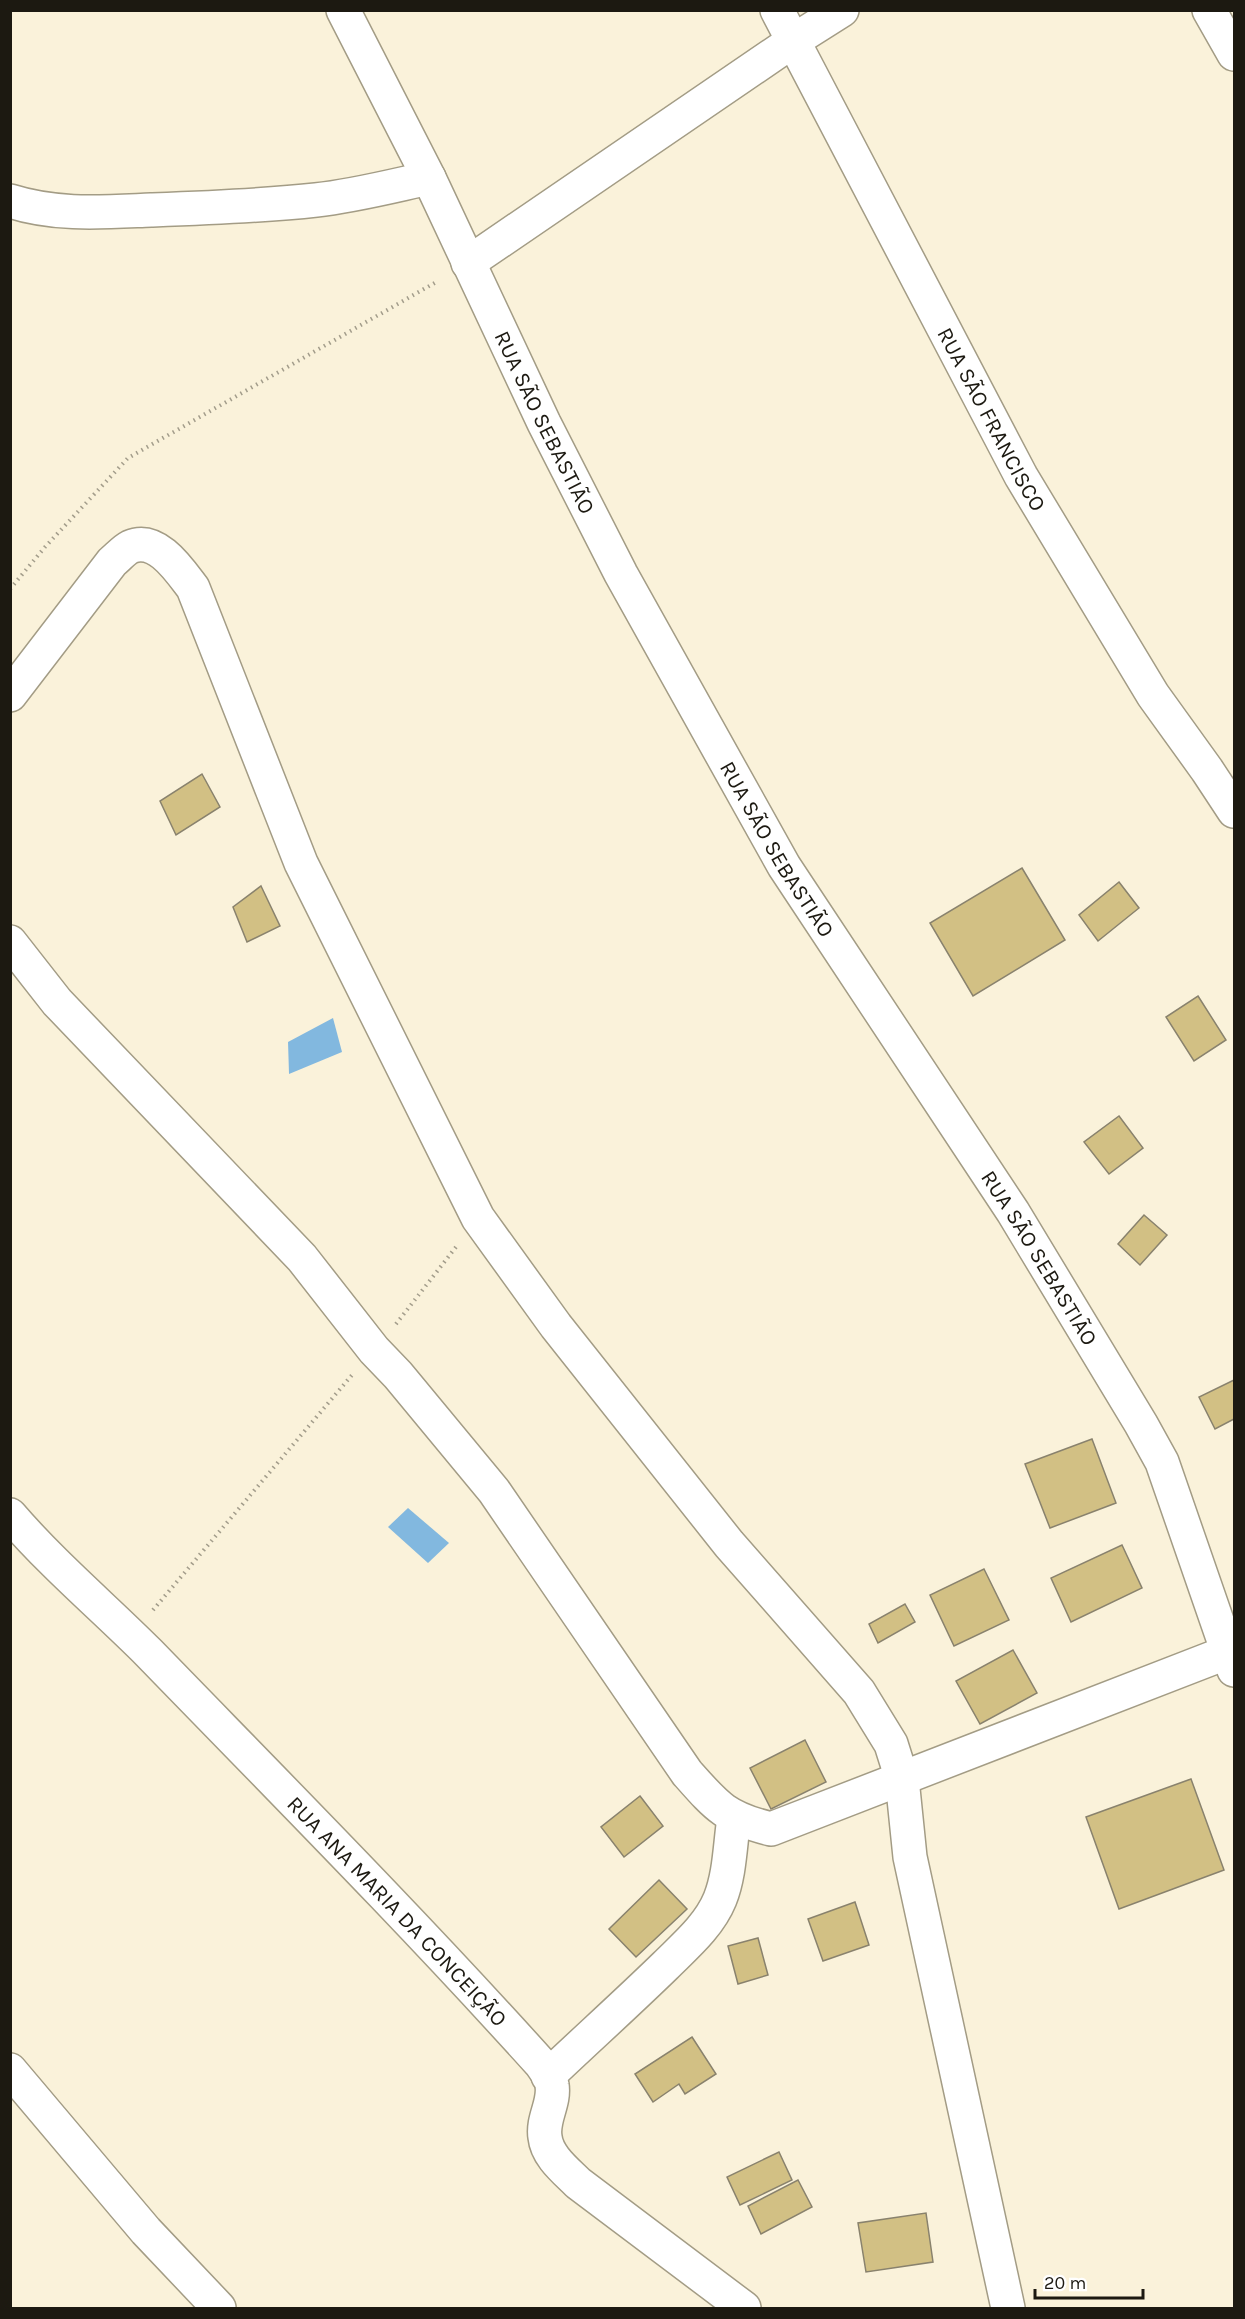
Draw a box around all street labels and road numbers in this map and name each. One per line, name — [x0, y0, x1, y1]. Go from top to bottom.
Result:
street label: RUA SÃO FRANCISCO — [931, 323, 1051, 516]
street label: RUA SÃO SEBASTIÃO — [489, 327, 600, 518]
street label: RUA SÃO SEBASTIÃO — [714, 757, 839, 942]
street label: RUA SÃO SEBASTIÃO — [975, 1166, 1102, 1350]
street label: RUA ANA MARIA DA CONCEIÇÃO — [281, 1791, 512, 2032]

